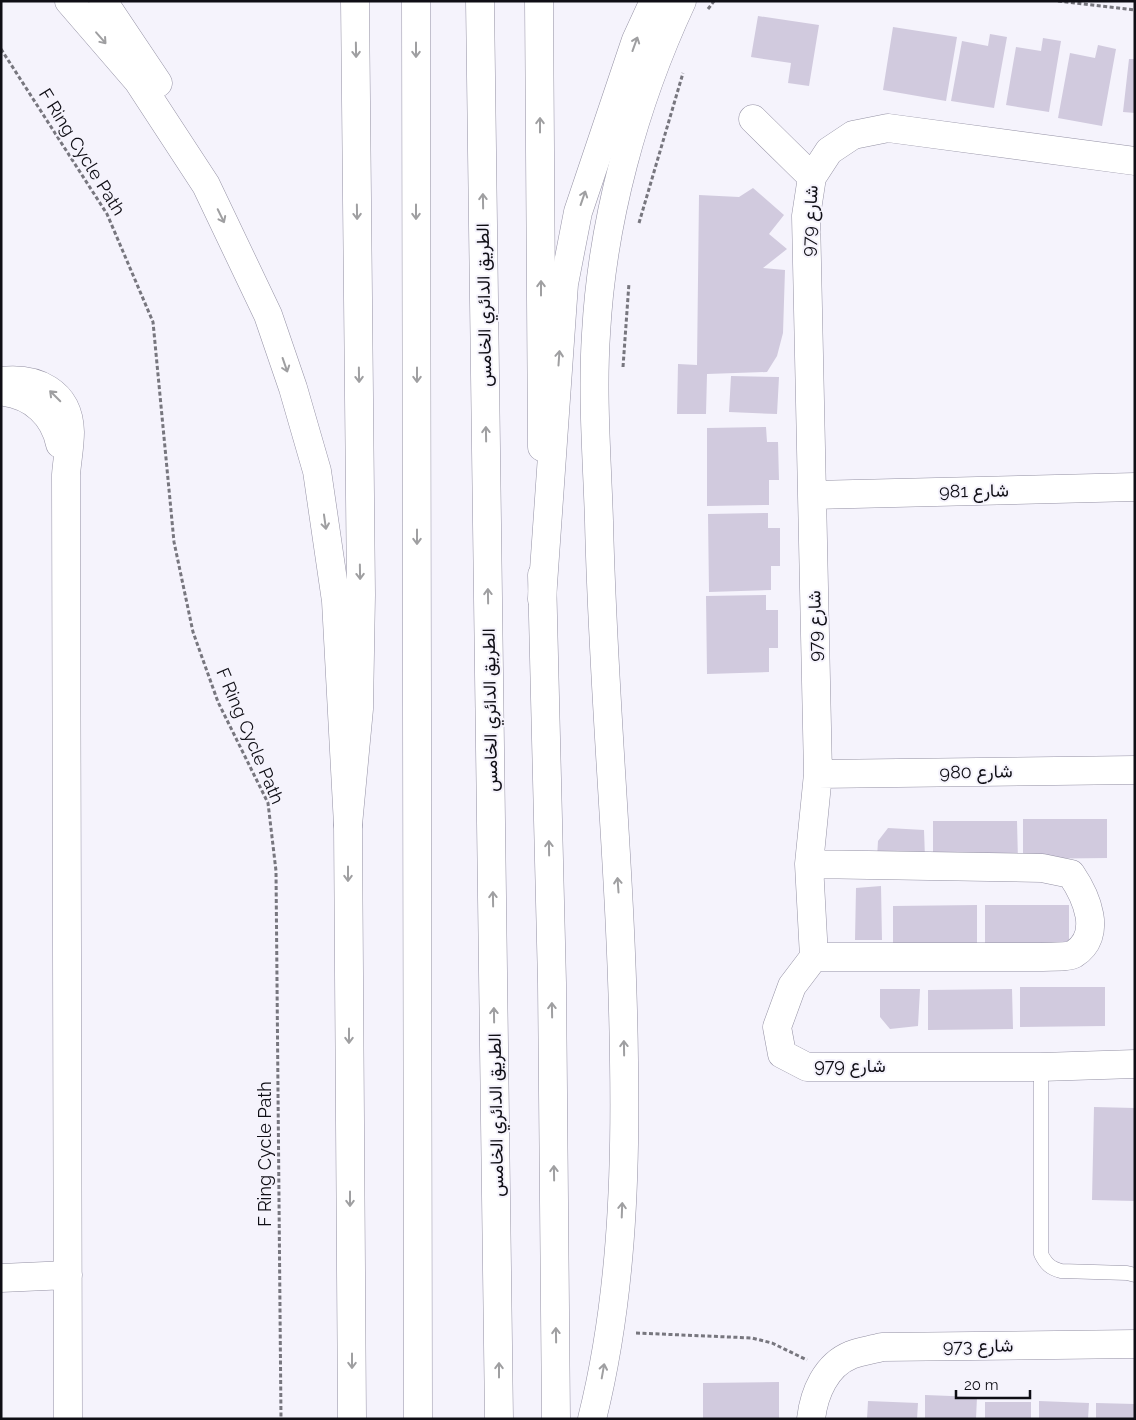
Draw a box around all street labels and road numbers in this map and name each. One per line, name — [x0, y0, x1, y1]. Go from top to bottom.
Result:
street label: F Ring Cycle Path — [35, 84, 130, 219]
street label: شارع 979 — [797, 185, 824, 257]
street label: الطريق الدائري الخامس — [472, 223, 500, 387]
street label: شارع 981 — [939, 479, 1009, 504]
street label: شارع 979 — [803, 590, 828, 662]
street label: الطريق الدائري الخامس — [478, 628, 506, 792]
street label: F Ring Cycle Path — [212, 665, 289, 807]
street label: شارع 980 — [939, 760, 1013, 785]
street label: الطريق الدائري الخامس — [484, 1033, 512, 1197]
street label: شارع 979 — [814, 1055, 886, 1078]
street label: F Ring Cycle Path — [254, 1081, 275, 1227]
street label: شارع 973 — [943, 1334, 1013, 1359]

